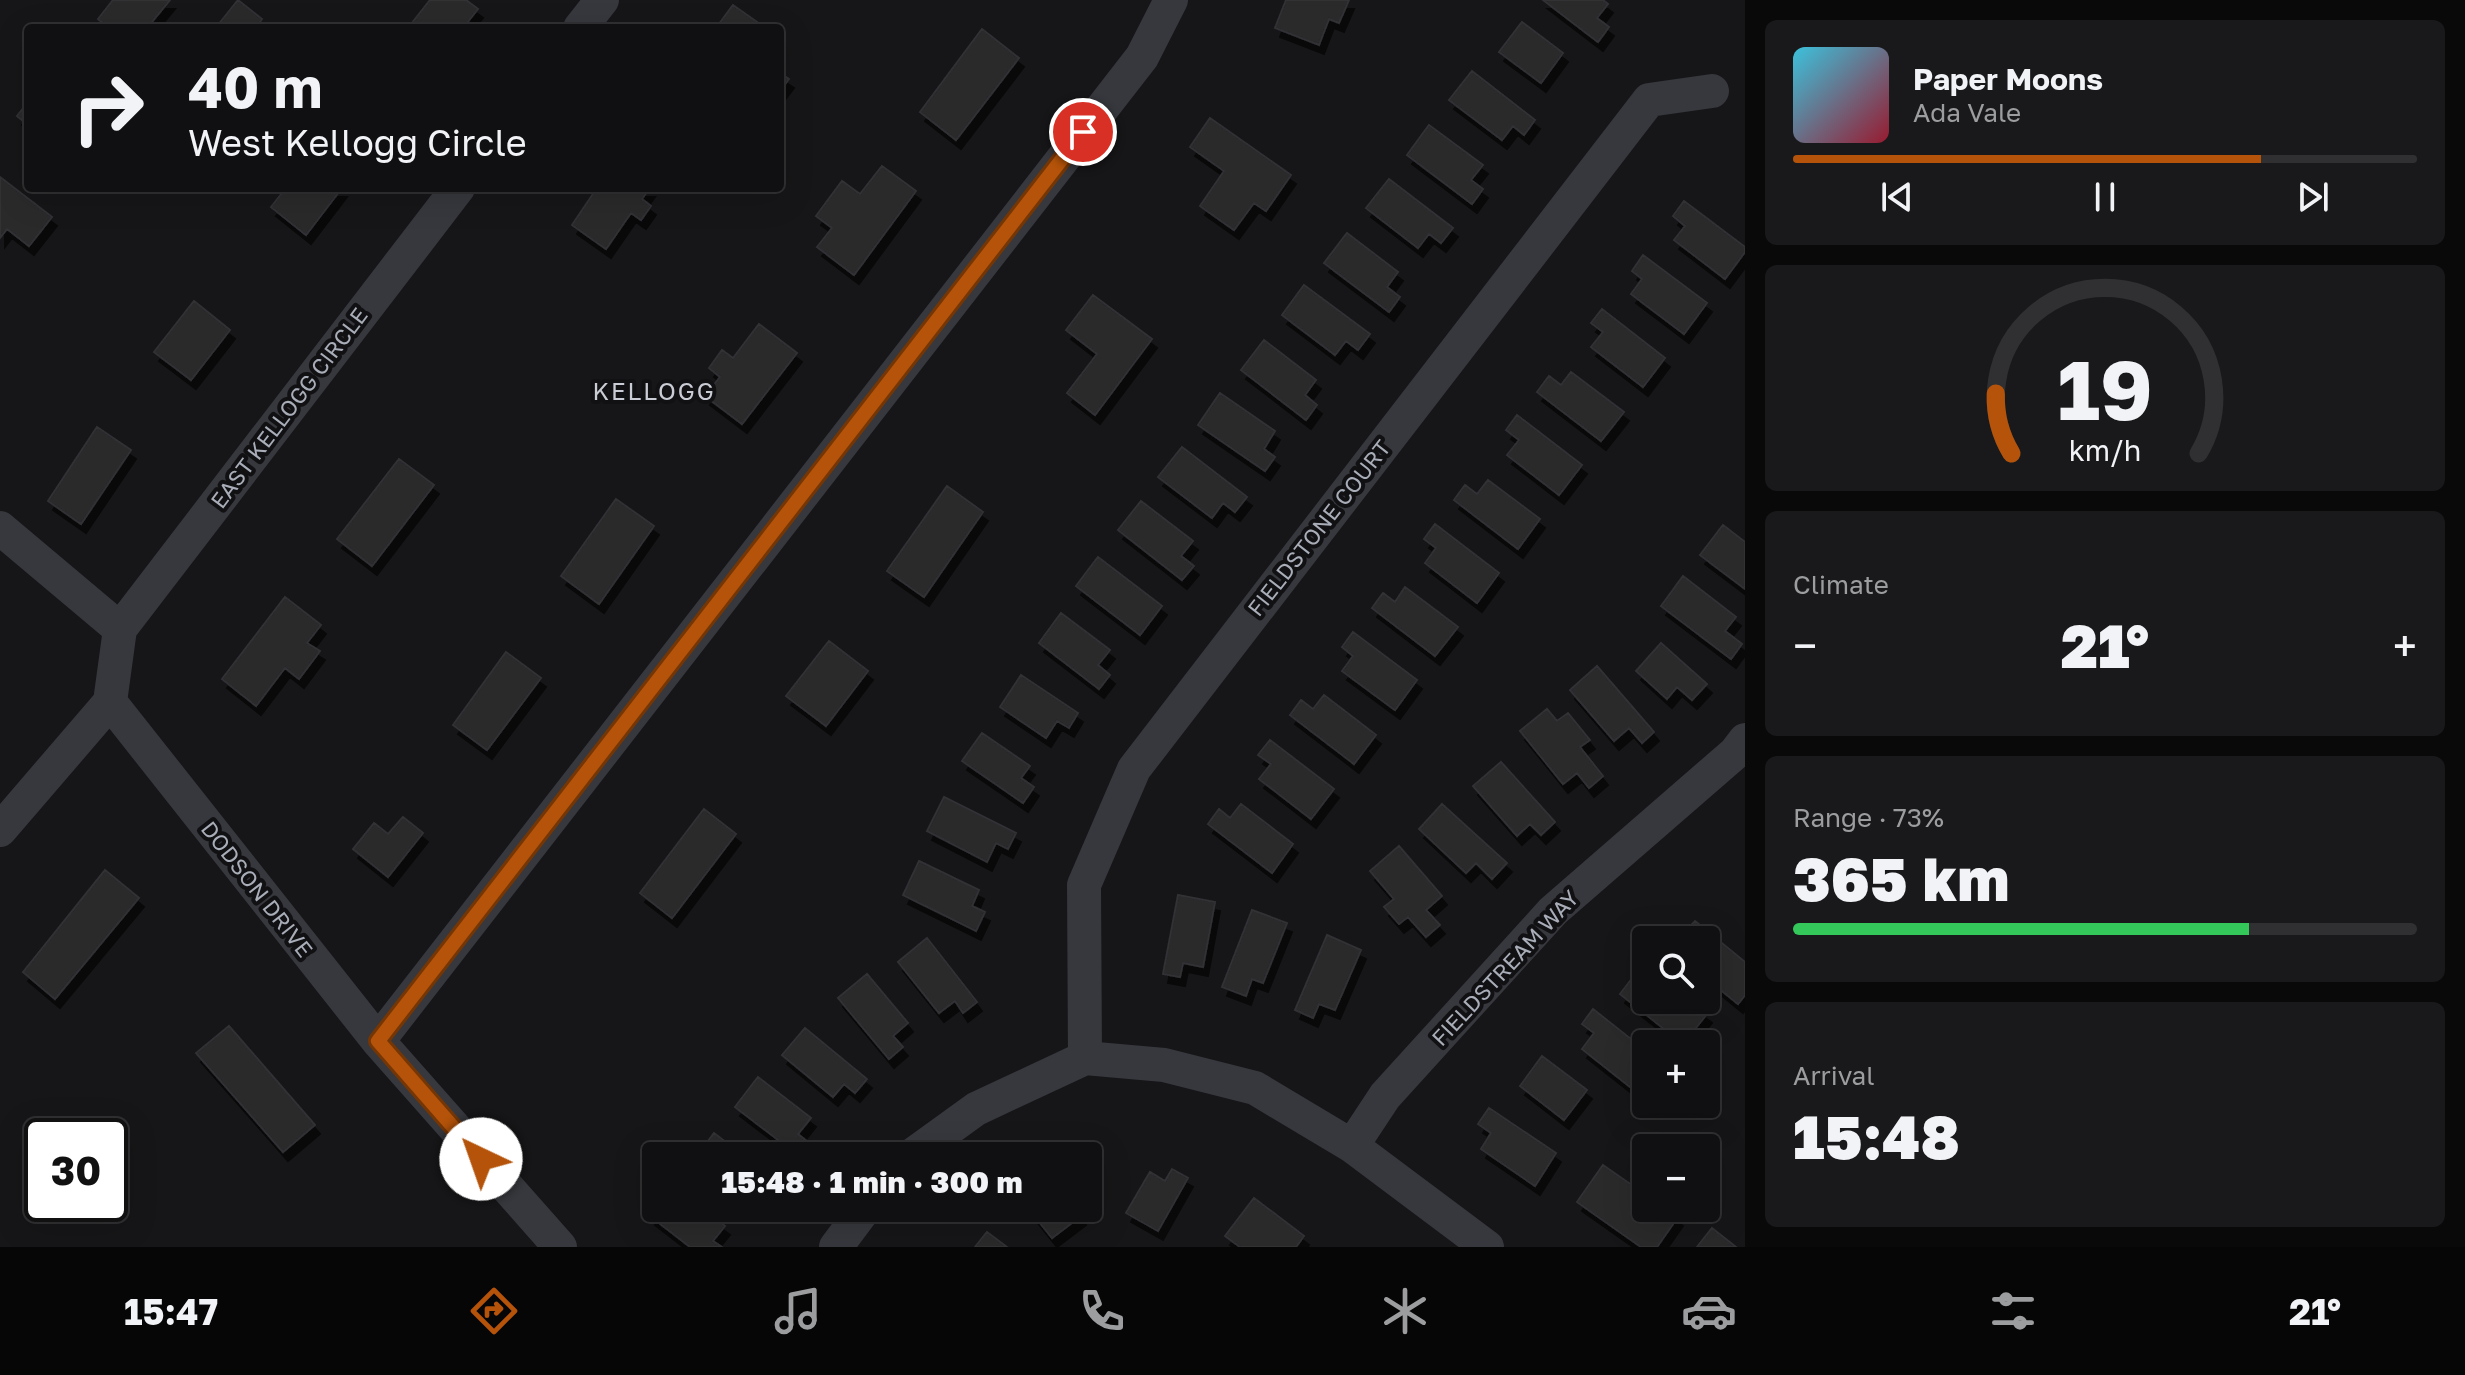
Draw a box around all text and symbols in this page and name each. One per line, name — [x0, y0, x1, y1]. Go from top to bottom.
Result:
text: 40 m — [188, 53, 322, 120]
icon: right — [56, 56, 160, 160]
text: Paper Moons — [1913, 61, 2103, 97]
text: Ada Vale — [1913, 97, 2021, 128]
pin — [1049, 98, 1117, 166]
icon: arrive — [1061, 110, 1105, 154]
text: West Kellogg Circle — [188, 121, 527, 164]
icon: previous — [1875, 175, 1919, 219]
icon: pause — [2083, 175, 2127, 219]
icon: next — [2291, 175, 2335, 219]
street label: EAST KELLOGG CIRCLE — [204, 302, 373, 513]
text: 19 — [2057, 338, 2153, 438]
district label: KELLOGG — [592, 376, 716, 405]
text: km/h — [2069, 433, 2141, 467]
street label: FIELDSTONE COURT — [1241, 434, 1396, 621]
text: Climate — [1793, 569, 1889, 600]
text: 21° — [2061, 609, 2149, 681]
text: − — [1793, 619, 1817, 672]
text: + — [2393, 619, 2417, 672]
text: Range · 73% — [1793, 802, 1944, 833]
street label: DODSON DRIVE — [196, 815, 319, 962]
text: 365 km — [1793, 842, 2009, 914]
street label: FIELDSTREAM WAY — [1426, 884, 1584, 1051]
map controls — [1632, 926, 1720, 1222]
button: search — [1632, 926, 1720, 1014]
button: + — [1632, 1030, 1720, 1118]
text: Arrival — [1793, 1060, 1874, 1091]
text: 15:48 — [1793, 1100, 1960, 1172]
position arrow — [439, 1117, 523, 1201]
speed limit sign: 30 — [24, 1118, 128, 1222]
button: − — [1632, 1134, 1720, 1222]
text: 15:48 · 1 min · 300 m — [721, 1164, 1023, 1200]
icon: directions — [466, 1283, 522, 1339]
icon: music — [770, 1283, 826, 1339]
icon: phone — [1074, 1283, 1130, 1339]
icon: climate — [1377, 1283, 1433, 1339]
icon: car — [1681, 1283, 1737, 1339]
icon: filters — [1985, 1283, 2041, 1339]
text: 15:47 — [124, 1290, 218, 1333]
text: 21° — [2289, 1290, 2341, 1333]

